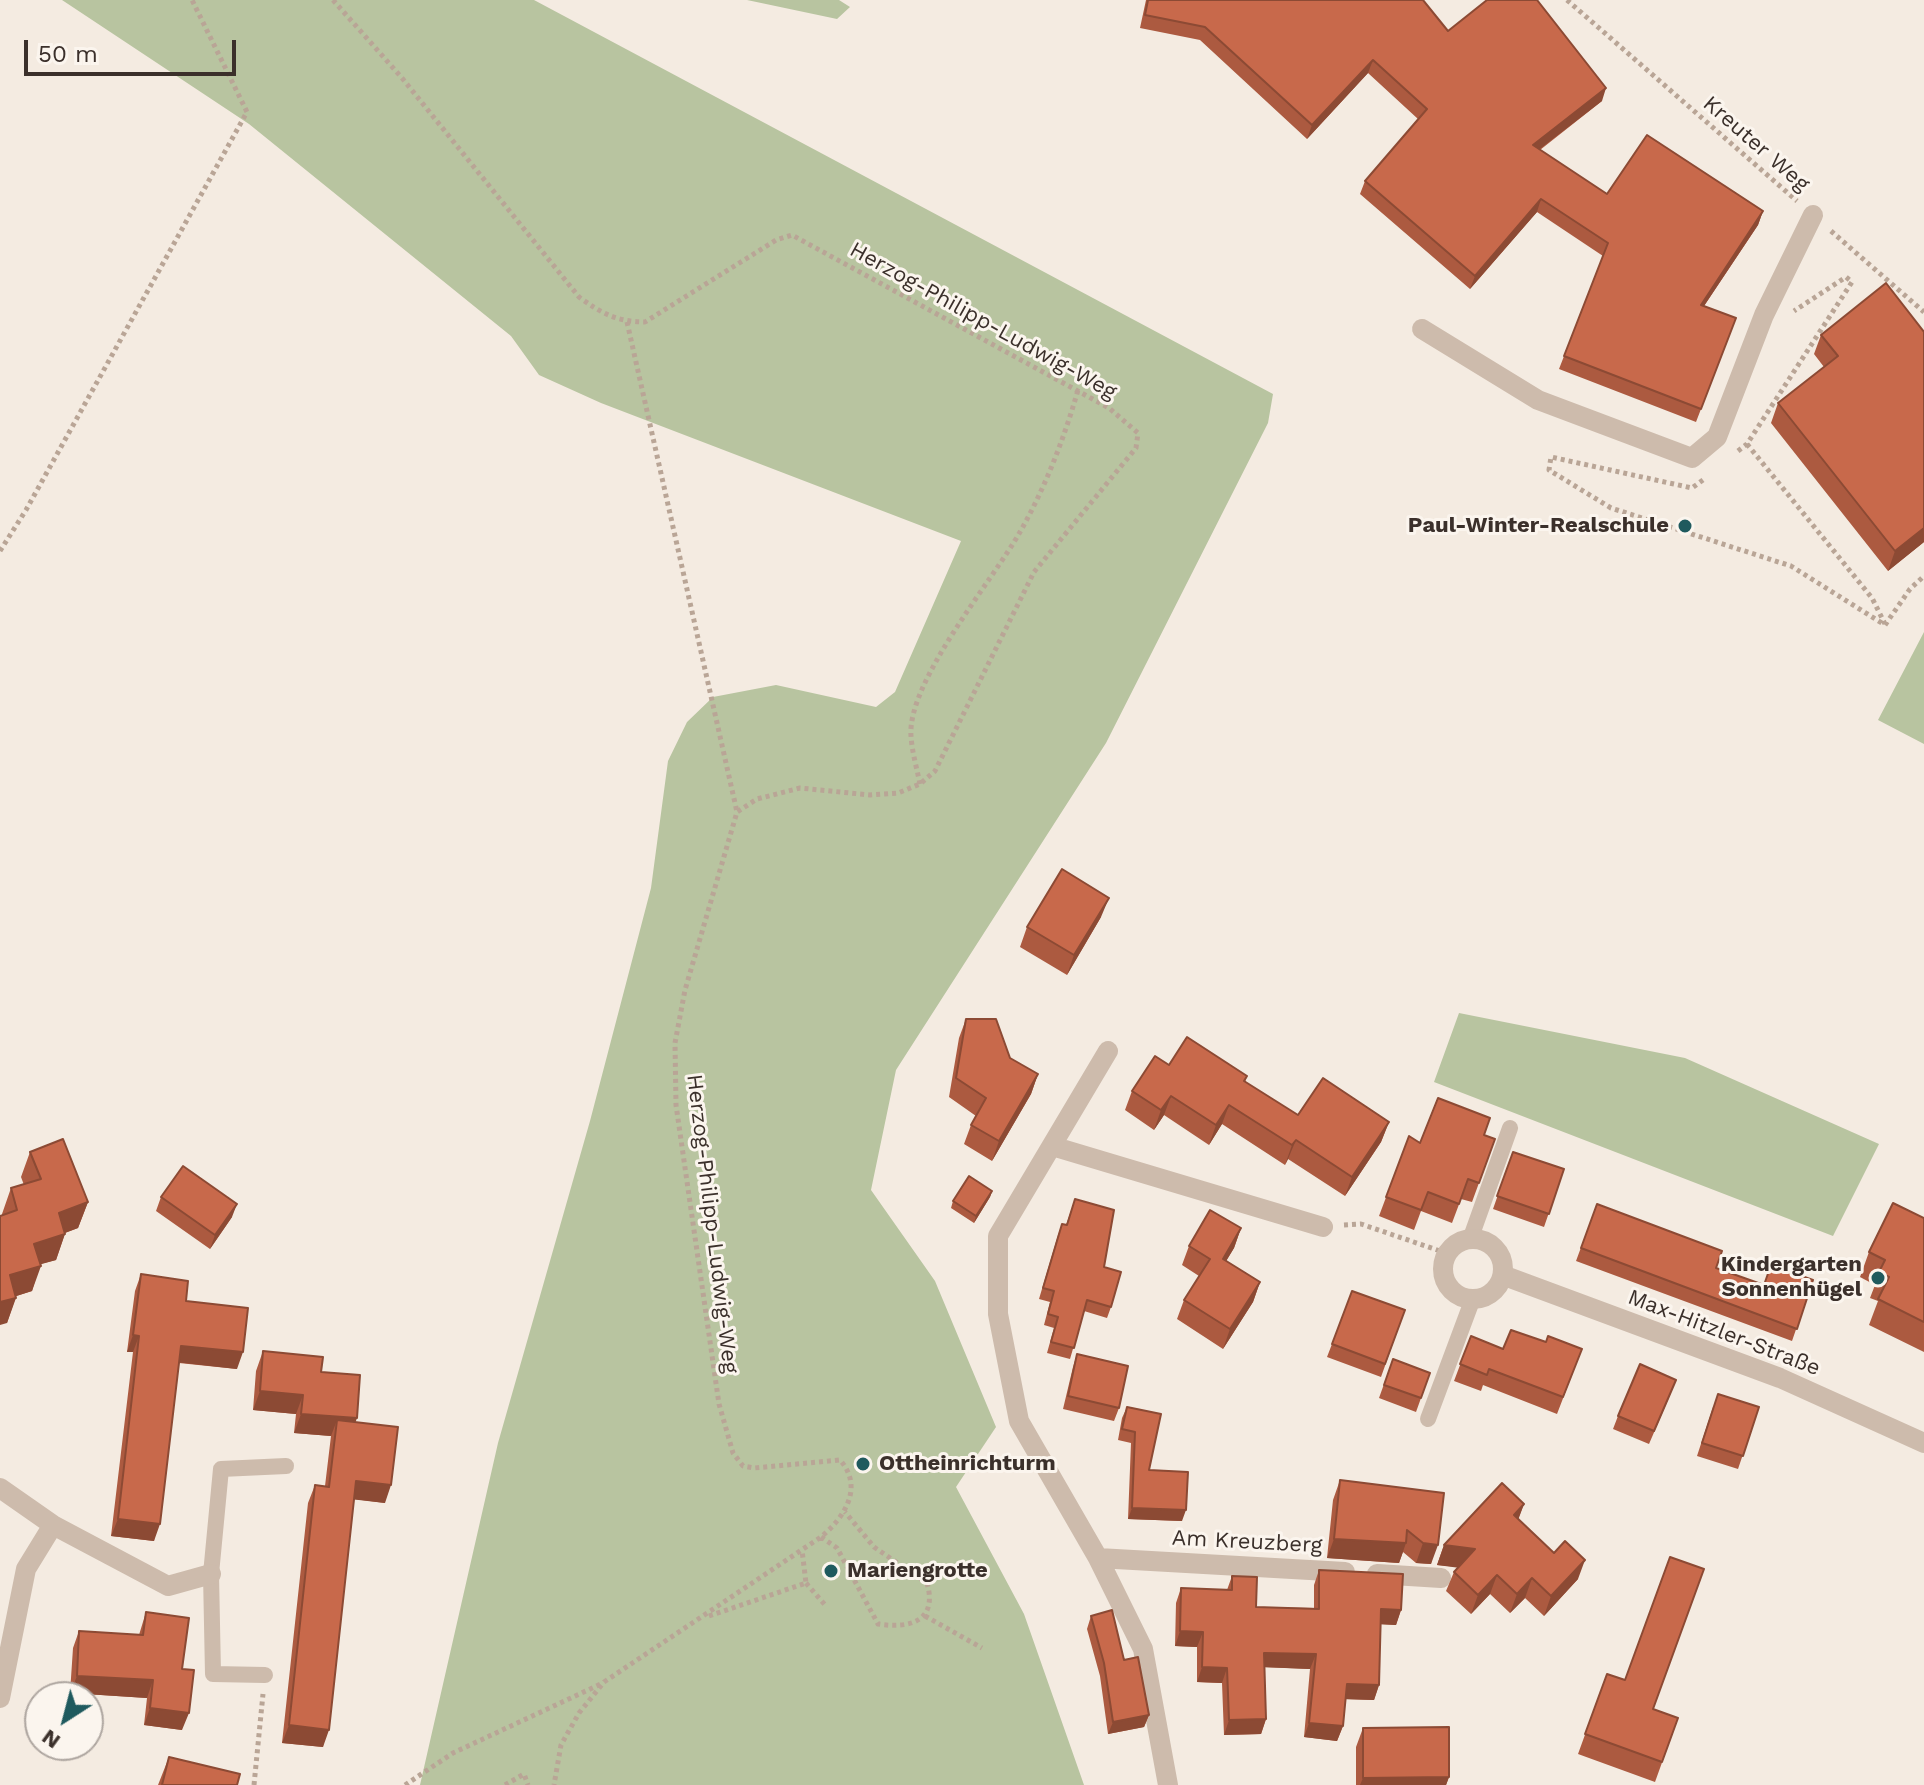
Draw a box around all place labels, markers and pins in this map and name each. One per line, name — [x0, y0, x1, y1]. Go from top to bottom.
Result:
place label: Paul-Winter-Realschule — [1408, 513, 1669, 539]
marker: Paul-Winter-Realschule — [1676, 517, 1694, 535]
place label: Kindergarten Sonnenhügel — [1721, 1252, 1862, 1304]
marker: Kindergarten Sonnenhügel — [1869, 1269, 1887, 1287]
place label: Ottheinrichturm — [879, 1451, 1056, 1477]
marker: Ottheinrichturm — [854, 1455, 872, 1473]
place label: Mariengrotte — [847, 1558, 988, 1584]
marker: Mariengrotte — [822, 1562, 840, 1580]

